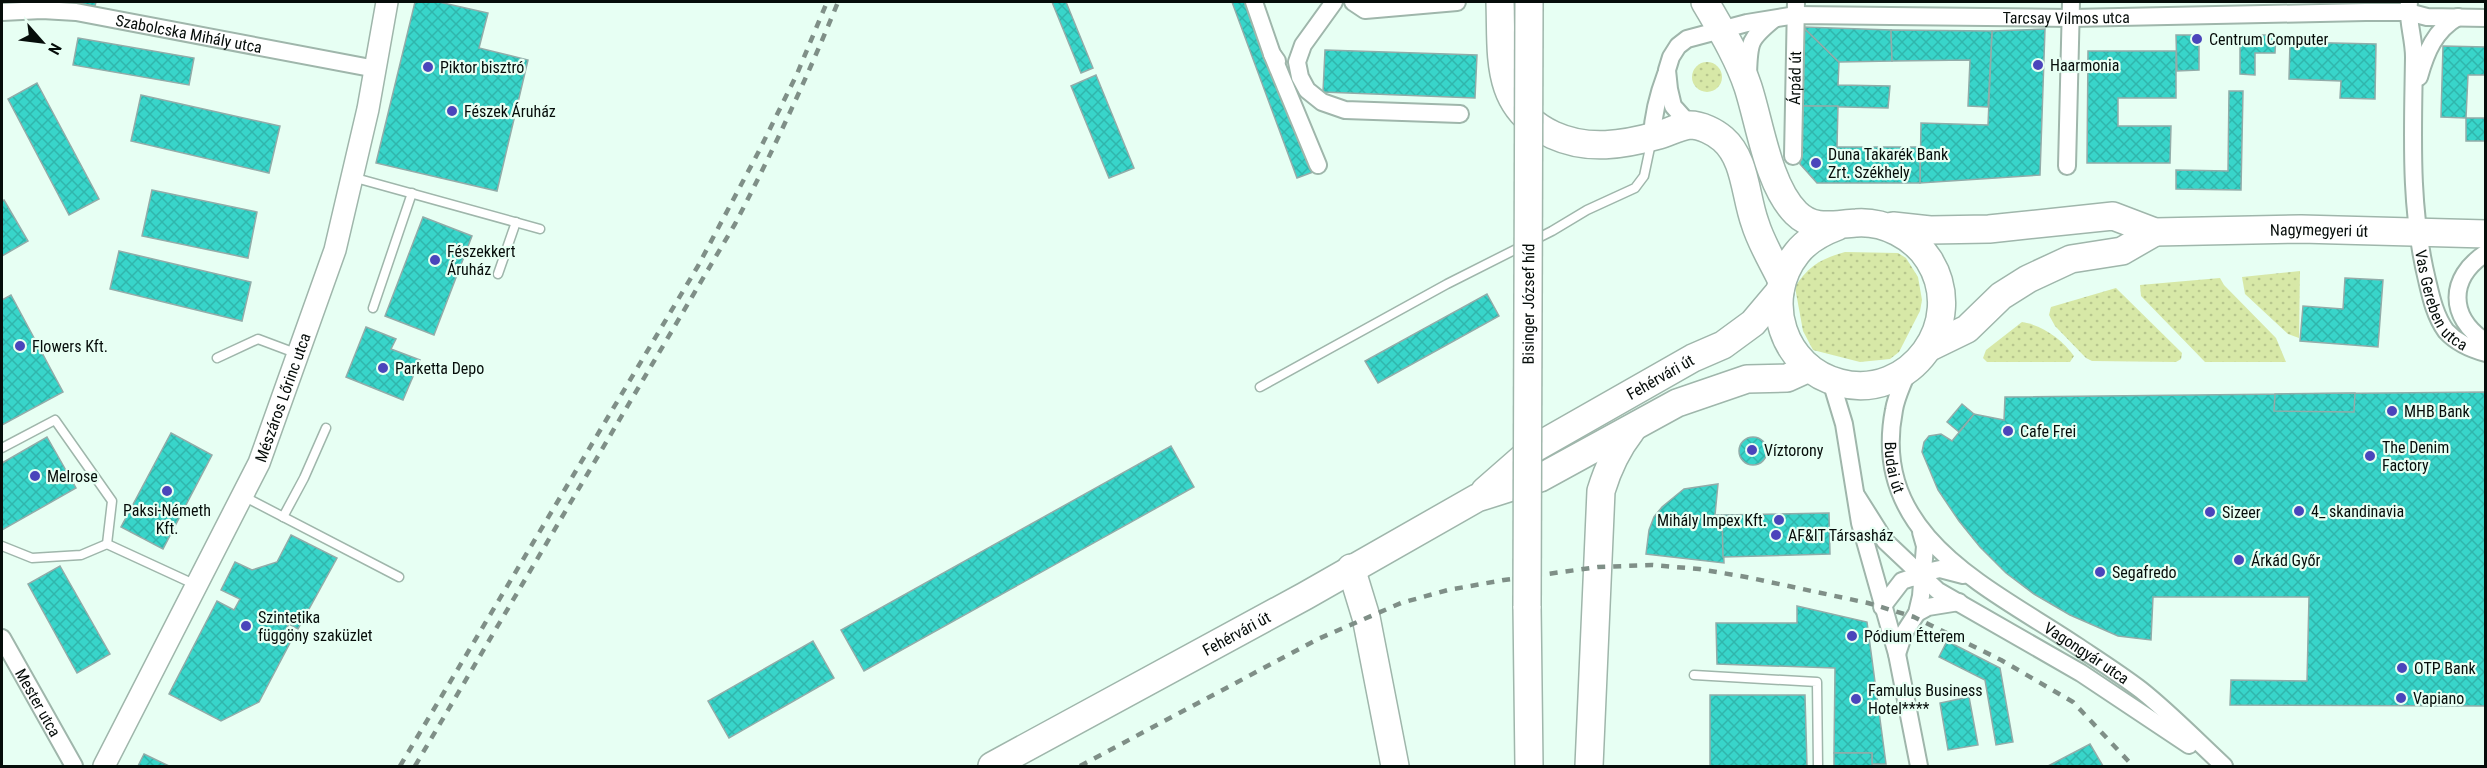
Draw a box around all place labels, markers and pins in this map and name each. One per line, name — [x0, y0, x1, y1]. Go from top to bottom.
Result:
place label: Centrum Computer — [2209, 30, 2328, 49]
marker: Centrum Computer — [2190, 32, 2204, 46]
place label: Haarmonia — [2050, 56, 2119, 75]
place label: Piktor bisztró — [440, 58, 524, 77]
marker: Haarmonia — [2031, 58, 2045, 72]
marker: Piktor bisztró — [421, 60, 435, 74]
place label: Fészek Áruház — [464, 102, 556, 121]
marker: Fészek Áruház — [445, 104, 459, 118]
place label: Duna Takarék Bank Zrt. Székhely — [1828, 145, 1949, 182]
marker: Duna Takarék Bank Zrt. Székhely — [1809, 156, 1823, 170]
place label: Fészekkert Áruház — [447, 242, 516, 279]
marker: Fészekkert Áruház — [428, 253, 442, 267]
place label: Flowers Kft. — [32, 337, 108, 356]
marker: Flowers Kft. — [13, 339, 27, 353]
place label: Parketta Depo — [395, 359, 484, 378]
marker: Parketta Depo — [376, 361, 390, 375]
place label: MHB Bank — [2404, 402, 2471, 421]
marker: MHB Bank — [2385, 404, 2399, 418]
place label: Cafe Frei — [2020, 422, 2076, 441]
marker: Cafe Frei — [2001, 424, 2015, 438]
place label: The Denim Factory — [2382, 438, 2449, 475]
place label: Víztorony — [1764, 441, 1824, 460]
marker: Víztorony — [1745, 443, 1759, 457]
marker: The Denim Factory — [2363, 449, 2377, 463]
place label: Melrose — [47, 467, 98, 486]
marker: Melrose — [28, 469, 42, 483]
marker: Paksi-Németh Kft. — [160, 484, 174, 498]
place label: Paksi-Németh Kft. — [123, 501, 211, 538]
place label: 4_ skandinavia — [2311, 502, 2404, 521]
place label: Sizeer — [2222, 503, 2261, 522]
marker: 4_ skandinavia — [2292, 504, 2306, 518]
marker: Sizeer — [2203, 505, 2217, 519]
place label: Mihály Impex Kft. — [1657, 511, 1767, 530]
marker: Mihály Impex Kft. — [1772, 513, 1786, 527]
place label: AF&IT Társasház — [1788, 526, 1893, 545]
marker: AF&IT Társasház — [1769, 528, 1783, 542]
place label: Árkád Győr — [2251, 551, 2321, 570]
marker: Árkád Győr — [2232, 553, 2246, 567]
place label: Segafredo — [2112, 563, 2177, 582]
marker: Segafredo — [2093, 565, 2107, 579]
place label: Szintetika függöny szaküzlet — [258, 608, 373, 645]
marker: Szintetika függöny szaküzlet — [239, 619, 253, 633]
place label: Pódium Étterem — [1864, 627, 1965, 646]
marker: Pódium Étterem — [1845, 629, 1859, 643]
place label: OTP Bank — [2414, 659, 2476, 678]
marker: OTP Bank — [2395, 661, 2409, 675]
place label: Famulus Business Hotel**** — [1868, 681, 1983, 718]
place label: Vapiano — [2413, 689, 2464, 708]
marker: Vapiano — [2394, 691, 2408, 705]
marker: Famulus Business Hotel**** — [1849, 692, 1863, 706]

